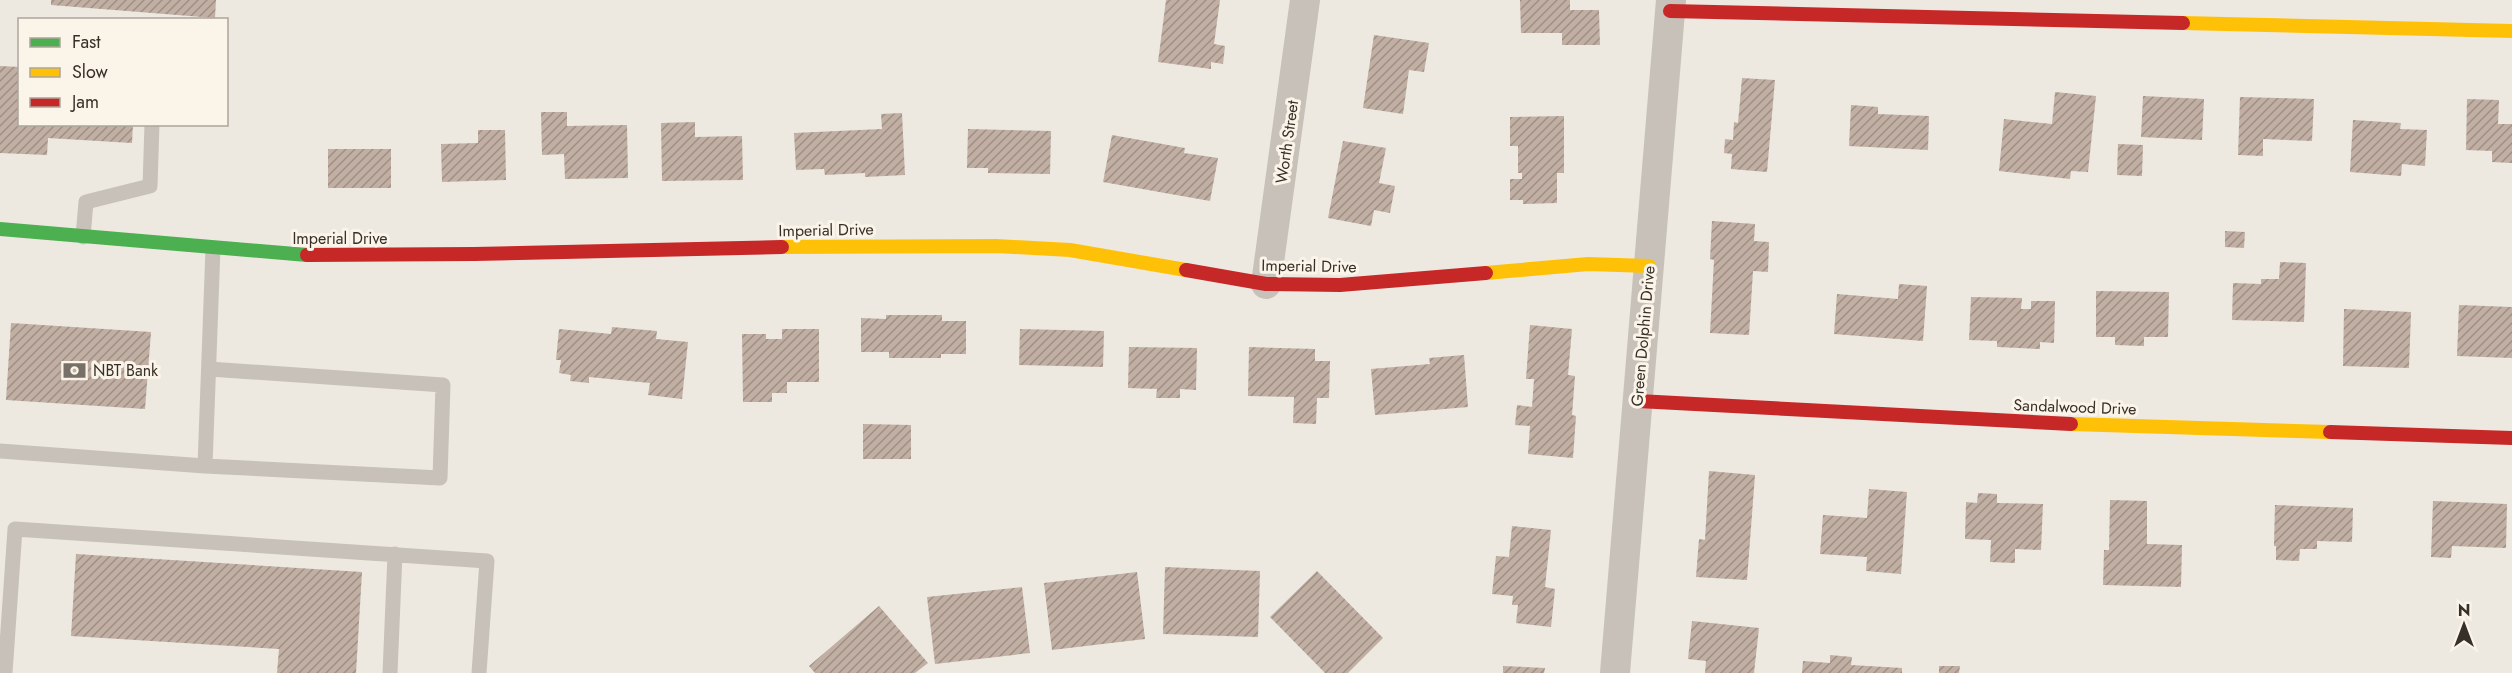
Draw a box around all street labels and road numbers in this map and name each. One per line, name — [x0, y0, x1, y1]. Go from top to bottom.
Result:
street label: Worth Street — [1270, 99, 1304, 185]
street label: Imperial Drive — [778, 218, 874, 242]
street label: Imperial Drive — [292, 227, 388, 250]
street label: Imperial Drive — [1261, 254, 1357, 278]
street label: Green Dolphin Drive — [1625, 265, 1661, 407]
street label: Sandalwood Drive — [2013, 393, 2137, 421]

